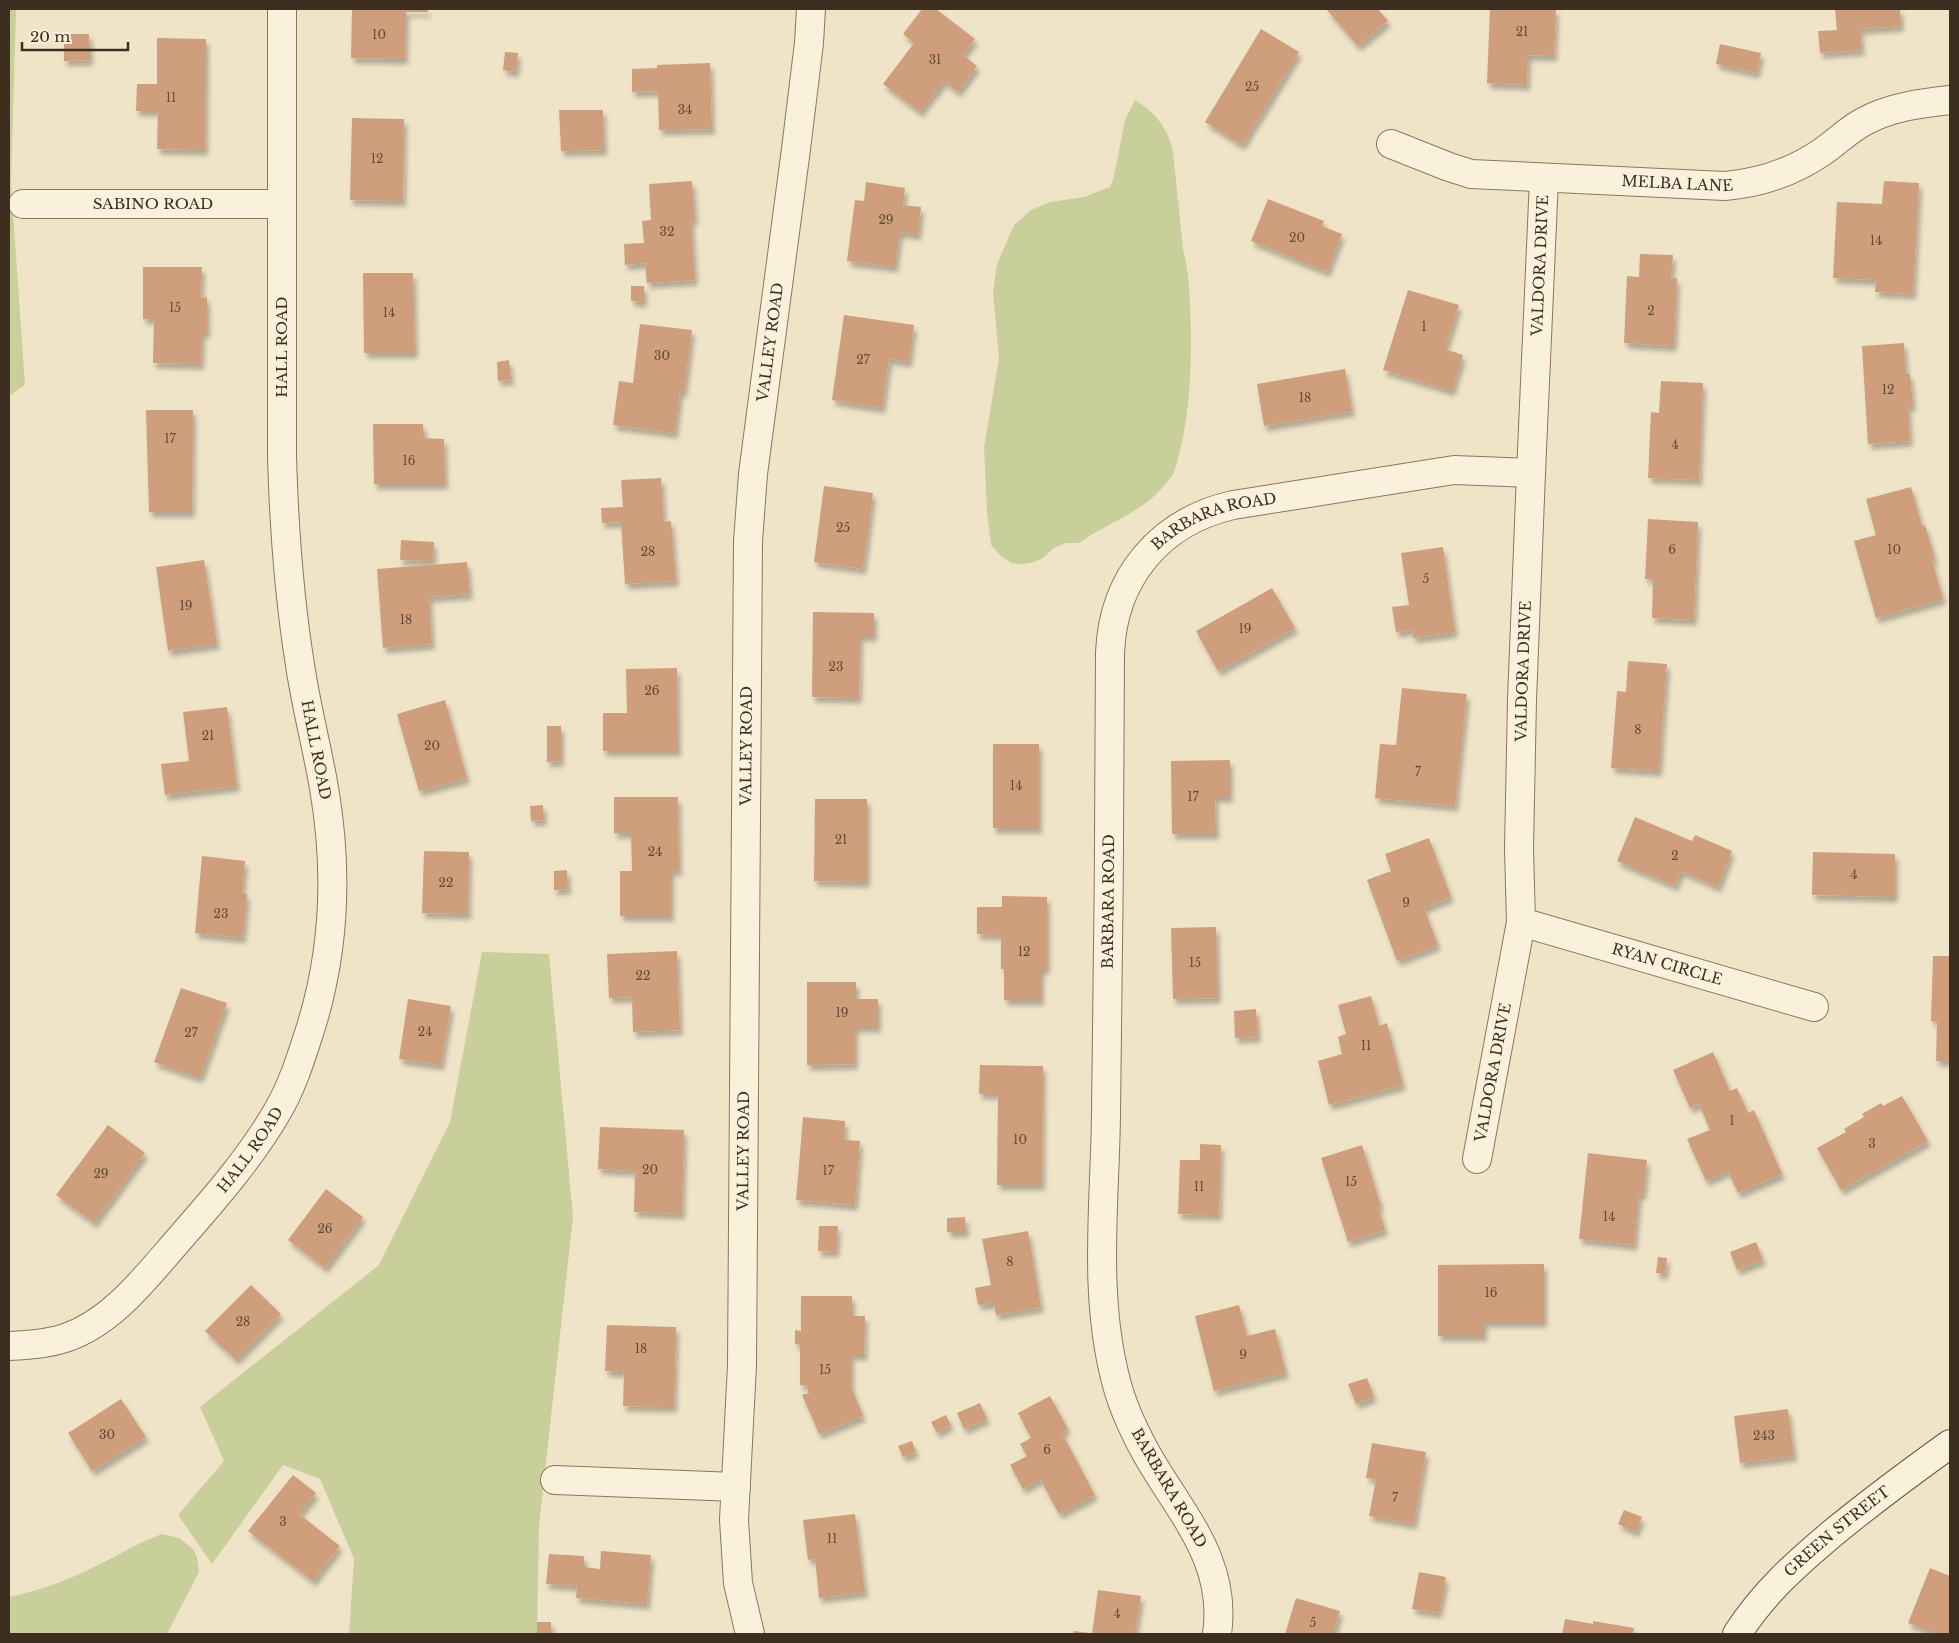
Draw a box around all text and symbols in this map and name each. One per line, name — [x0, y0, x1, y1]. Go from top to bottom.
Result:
scale bar — [22, 20, 129, 52]
house number: 21 — [1516, 24, 1528, 39]
text: 20 m — [30, 27, 70, 46]
house number: 10 — [372, 27, 386, 42]
house number: 31 — [929, 52, 941, 67]
house number: 25 — [1245, 79, 1259, 94]
house number: 11 — [166, 90, 176, 105]
house number: 34 — [678, 102, 692, 117]
house number: 12 — [371, 151, 383, 166]
street label: MELBA LANE — [1621, 171, 1734, 195]
street label: SABINO ROAD — [93, 194, 213, 213]
street label: VALDORA DRIVE — [1527, 194, 1552, 337]
house number: 29 — [878, 212, 894, 227]
house number: 32 — [660, 224, 674, 239]
house number: 20 — [1289, 230, 1305, 245]
house number: 14 — [1870, 233, 1882, 248]
street label: VALLEY ROAD — [753, 281, 787, 404]
street label: HALL ROAD — [272, 296, 291, 398]
house number: 15 — [169, 300, 181, 315]
house number: 2 — [1647, 303, 1655, 318]
house number: 14 — [383, 305, 395, 320]
house number: 1 — [1421, 319, 1427, 334]
house number: 30 — [654, 348, 670, 363]
house number: 27 — [856, 352, 871, 367]
house number: 12 — [1882, 382, 1894, 397]
house number: 18 — [1299, 390, 1311, 405]
house number: 17 — [164, 431, 177, 446]
house number: 4 — [1671, 437, 1679, 452]
house number: 16 — [402, 453, 416, 468]
street label: BARBARA ROAD — [1147, 488, 1278, 554]
house number: 25 — [836, 520, 850, 535]
house number: 6 — [1668, 542, 1676, 557]
house number: 10 — [1887, 542, 1901, 557]
house number: 28 — [641, 544, 655, 559]
house number: 5 — [1423, 571, 1430, 586]
house number: 19 — [179, 598, 193, 613]
street label: VALDORA DRIVE — [1511, 600, 1535, 743]
house number: 18 — [400, 612, 412, 627]
house number: 19 — [1238, 621, 1252, 636]
house number: 23 — [829, 659, 843, 674]
house number: 26 — [644, 683, 660, 698]
street label: VALLEY ROAD — [736, 686, 756, 807]
street label: HALL ROAD — [298, 698, 335, 801]
house number: 8 — [1634, 722, 1642, 737]
house number: 21 — [202, 728, 214, 743]
house number: 20 — [424, 738, 440, 753]
house number: 7 — [1415, 764, 1422, 779]
house number: 14 — [1010, 778, 1022, 793]
house number: 17 — [1187, 789, 1200, 804]
house number: 21 — [835, 832, 847, 847]
street label: BARBARA ROAD — [1098, 834, 1118, 969]
house number: 24 — [648, 844, 662, 859]
house number: 2 — [1671, 848, 1679, 863]
house number: 4 — [1850, 867, 1858, 882]
house number: 22 — [439, 875, 453, 890]
house number: 9 — [1402, 895, 1410, 910]
house number: 23 — [214, 906, 228, 921]
street label: RYAN CIRCLE — [1610, 939, 1725, 989]
house number: 12 — [1018, 944, 1030, 959]
house number: 15 — [1189, 955, 1201, 970]
house number: 22 — [636, 968, 650, 983]
street label: VALDORA DRIVE — [1470, 1001, 1515, 1145]
house number: 19 — [835, 1005, 849, 1020]
house number: 24 — [418, 1024, 432, 1039]
house number: 27 — [184, 1025, 199, 1040]
house number: 11 — [1361, 1038, 1371, 1053]
street label: VALLEY ROAD — [733, 1091, 753, 1212]
street label: HALL ROAD — [213, 1103, 287, 1197]
house number: 1 — [1729, 1113, 1735, 1128]
house number: 10 — [1013, 1132, 1027, 1147]
house number: 3 — [1868, 1136, 1876, 1151]
house number: 20 — [642, 1162, 658, 1177]
house number: 17 — [822, 1163, 835, 1178]
house number: 29 — [93, 1166, 109, 1181]
house number: 15 — [1345, 1174, 1357, 1189]
house number: 11 — [1194, 1179, 1204, 1194]
house number: 14 — [1603, 1209, 1615, 1224]
house number: 26 — [317, 1221, 333, 1236]
house number: 8 — [1006, 1254, 1014, 1269]
house number: 16 — [1484, 1285, 1498, 1300]
house number: 28 — [236, 1314, 250, 1329]
house number: 18 — [635, 1341, 647, 1356]
house number: 9 — [1239, 1347, 1247, 1362]
house number: 15 — [819, 1362, 831, 1377]
street label: BARBARA ROAD — [1128, 1425, 1211, 1551]
house number: 30 — [99, 1427, 115, 1442]
house number: 243 — [1753, 1428, 1775, 1443]
house number: 6 — [1043, 1442, 1051, 1457]
street label: GREEN STREET — [1780, 1482, 1893, 1581]
house number: 7 — [1392, 1490, 1399, 1505]
house number: 3 — [279, 1514, 287, 1529]
house number: 11 — [827, 1531, 837, 1546]
house number: 4 — [1113, 1606, 1121, 1621]
house number: 5 — [1310, 1615, 1317, 1630]

